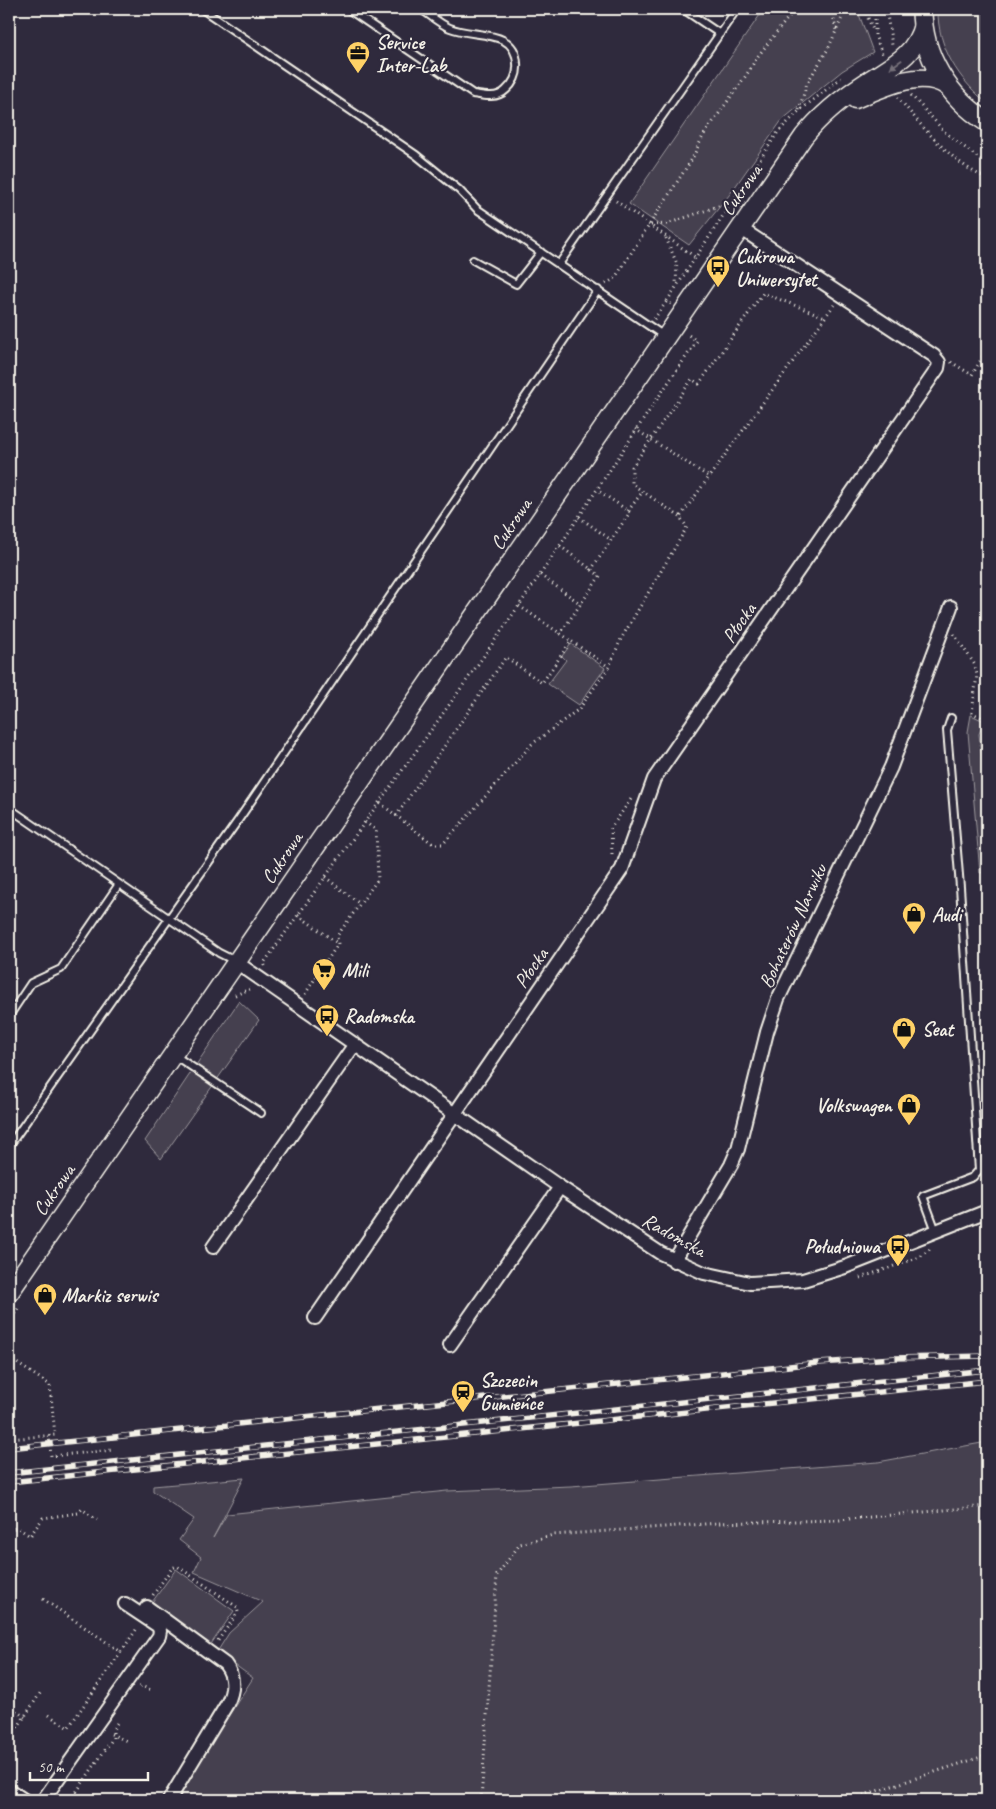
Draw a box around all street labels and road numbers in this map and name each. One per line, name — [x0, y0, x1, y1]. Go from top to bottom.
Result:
street label: Cukrowa — [714, 158, 769, 220]
street label: Cukrowa — [485, 492, 538, 555]
street label: Płocka — [716, 596, 763, 648]
street label: Cukrowa — [256, 826, 309, 889]
street label: Bohaterów Narwiku — [753, 859, 833, 992]
street label: Płocka — [508, 941, 555, 993]
street label: Cukrowa — [27, 1158, 82, 1220]
street label: Radomska — [638, 1207, 712, 1263]

